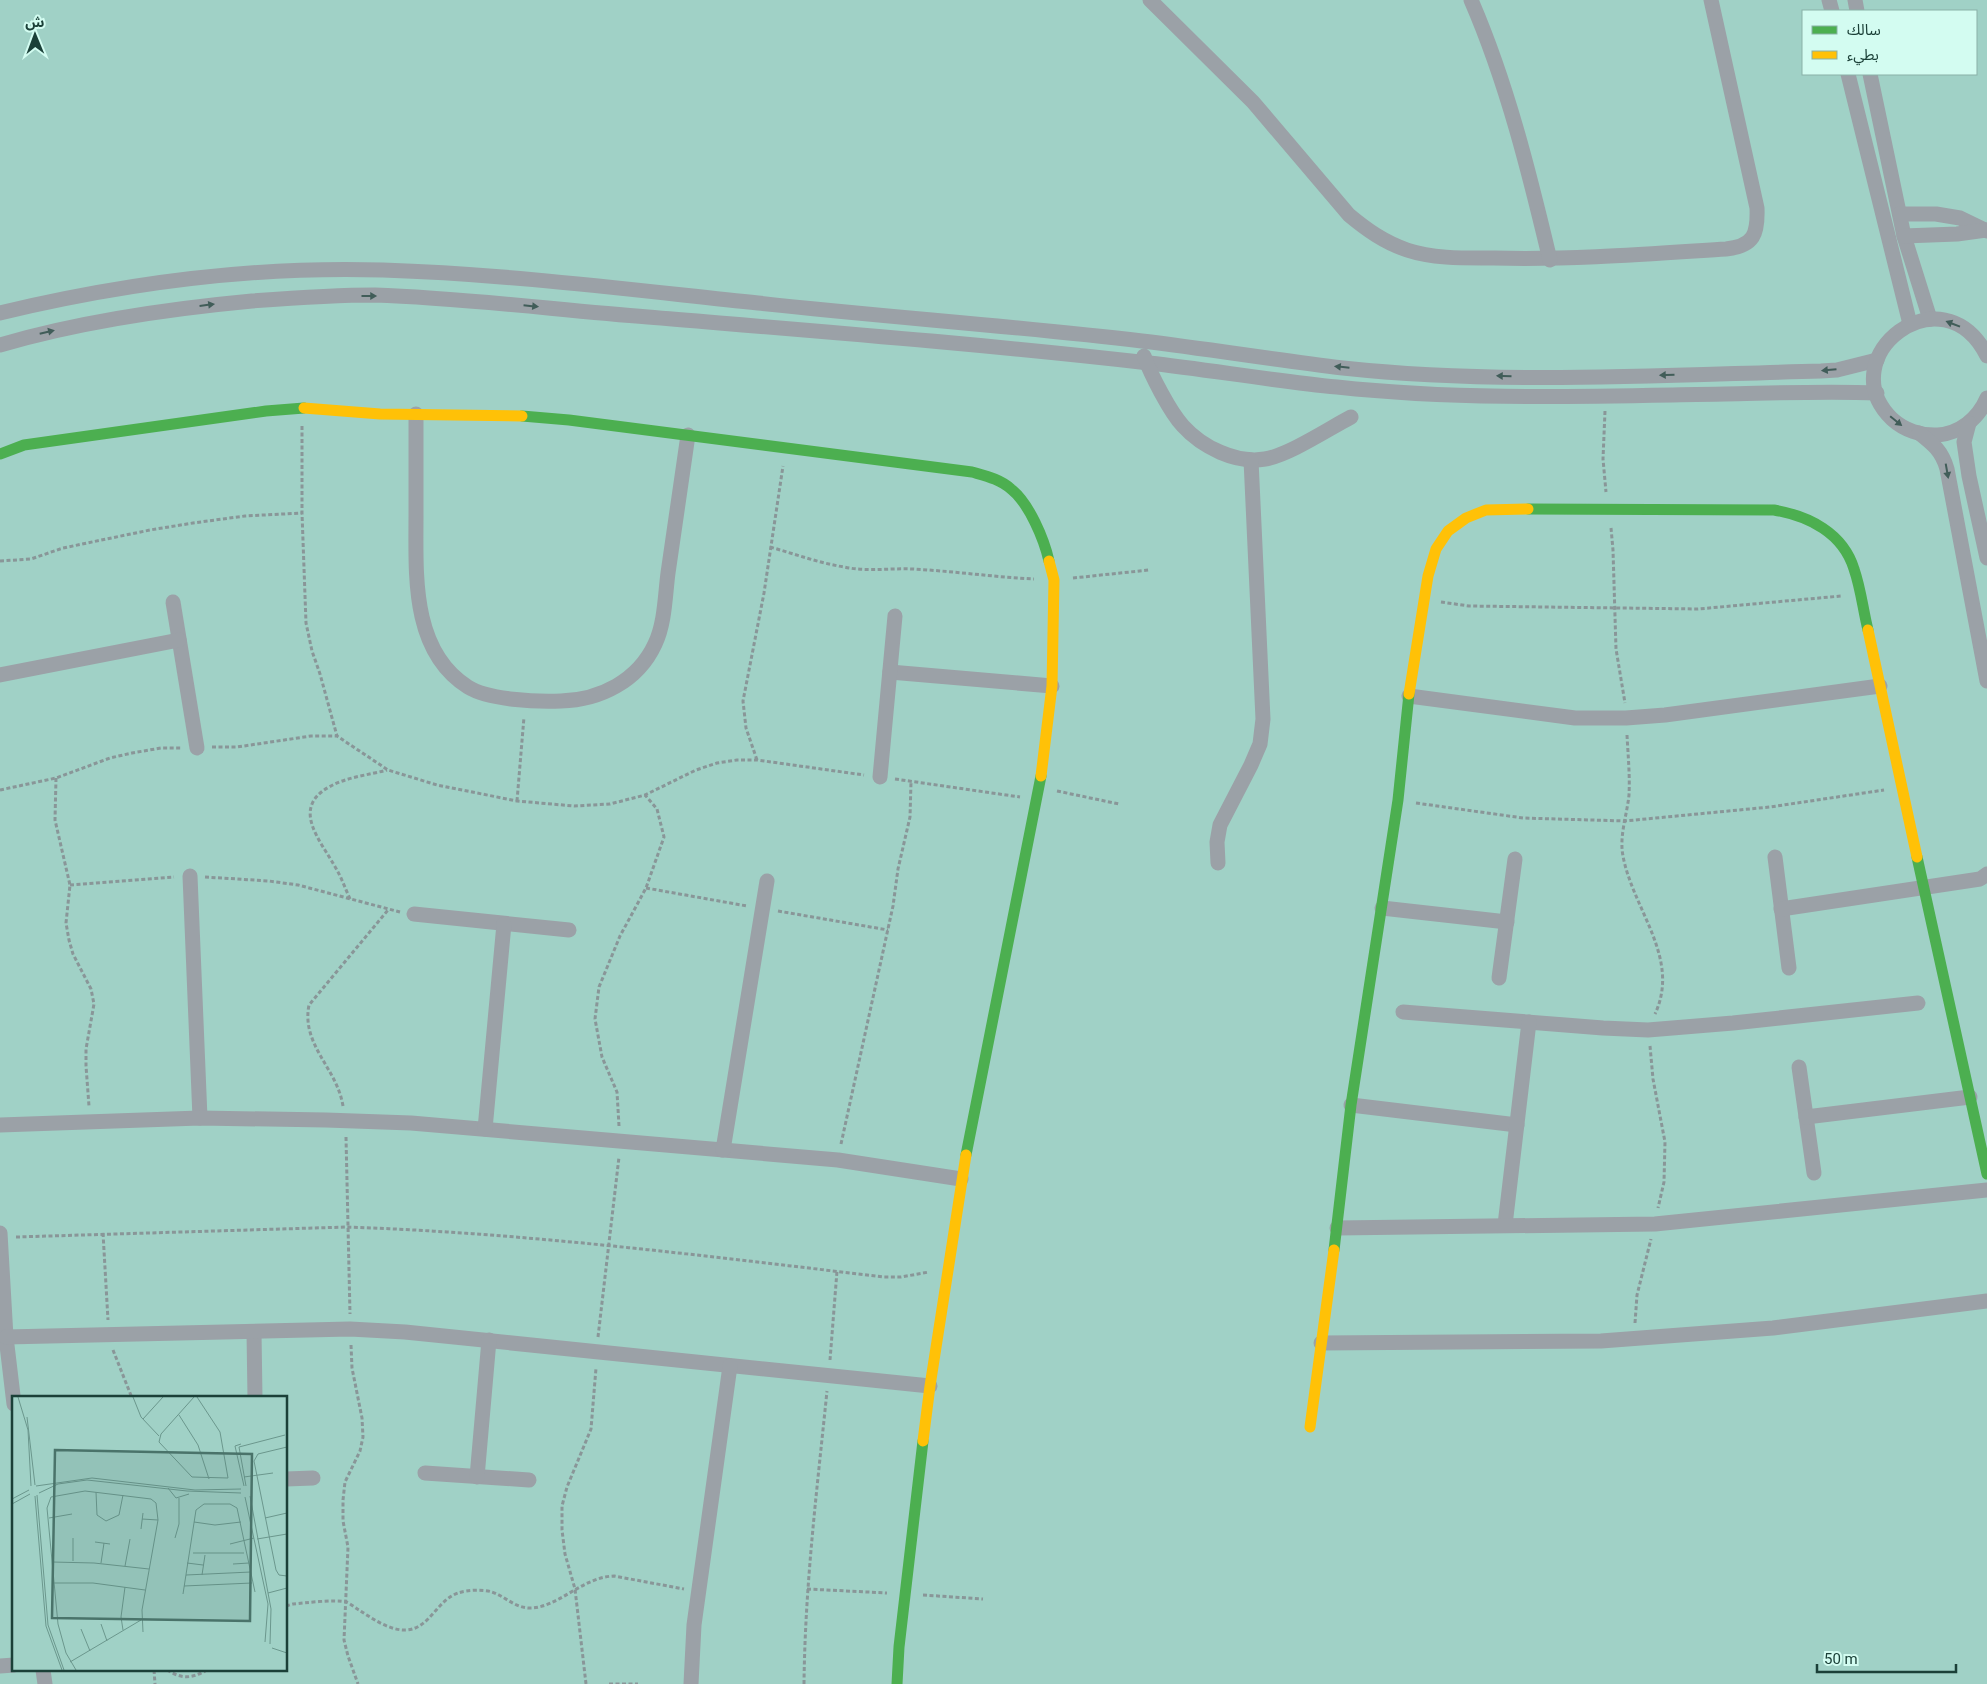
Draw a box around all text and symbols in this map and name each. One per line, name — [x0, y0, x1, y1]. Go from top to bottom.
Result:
north arrow — [10, 10, 60, 60]
legend — [1802, 10, 1977, 75]
text: ش — [25, 14, 45, 30]
text: سالك — [1847, 21, 1881, 39]
text: بطيء — [1847, 46, 1879, 66]
one-way arrow — [361, 292, 377, 300]
one-way arrow — [199, 301, 215, 309]
one-way arrow — [524, 302, 540, 310]
one-way arrow — [1945, 320, 1960, 328]
one-way arrow — [39, 328, 54, 336]
one-way arrow — [1334, 363, 1350, 371]
one-way arrow — [1821, 366, 1837, 374]
one-way arrow — [1659, 371, 1675, 379]
one-way arrow — [1496, 372, 1512, 380]
one-way arrow — [1889, 415, 1902, 426]
one-way arrow — [1943, 463, 1951, 479]
inset map — [12, 1396, 288, 1672]
scale bar — [1817, 1642, 1956, 1674]
text: 50 m — [1824, 1650, 1858, 1668]

